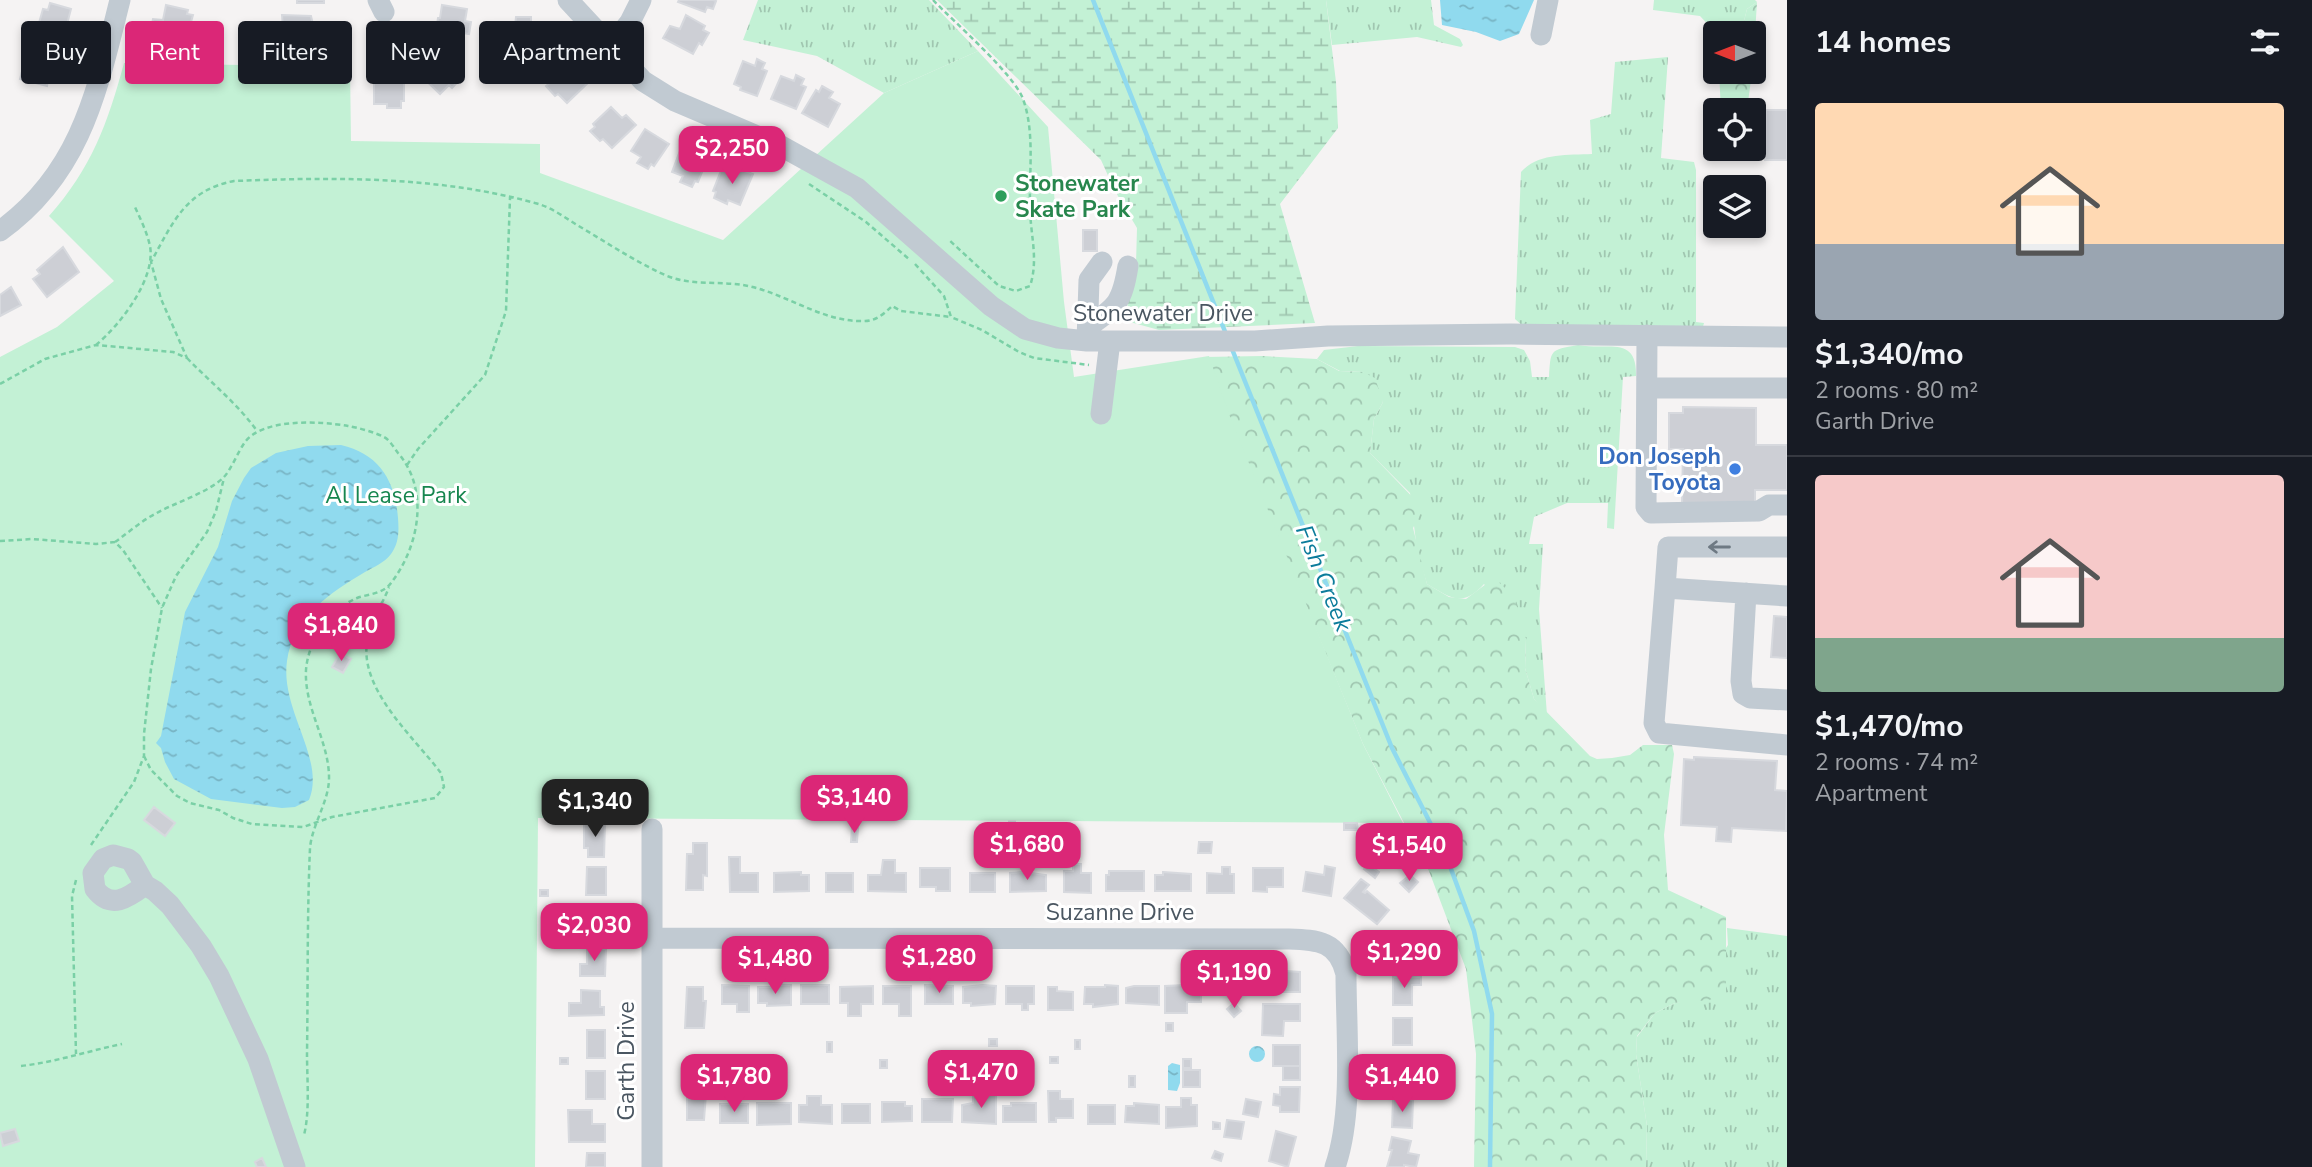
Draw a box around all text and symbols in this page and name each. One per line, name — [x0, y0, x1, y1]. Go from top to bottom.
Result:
chip: Buy — [21, 21, 111, 84]
chip: Rent — [125, 21, 224, 84]
chip: Filters — [238, 21, 352, 84]
chip: New — [366, 21, 465, 84]
chip: Apartment — [479, 21, 644, 84]
north arrow — [1703, 21, 1766, 84]
map controls — [1703, 21, 1766, 238]
text: 14 homes — [1815, 22, 1951, 63]
icon: filters — [2246, 23, 2284, 61]
button: locate — [1703, 98, 1766, 161]
pin: $2,250 — [675, 127, 789, 186]
text: $2,250 — [695, 133, 769, 164]
icon: home — [1987, 148, 2113, 274]
place label: Stonewater Skate Park — [1015, 168, 1139, 225]
button: layers — [1703, 175, 1766, 238]
marker: Stonewater Skate Park — [993, 188, 1009, 204]
street label: Stonewater Drive — [1073, 298, 1253, 329]
text: $1,340/mo — [1815, 334, 1964, 375]
text: 2 rooms · 80 m² — [1815, 375, 1978, 406]
text: Garth Drive — [1815, 406, 1934, 437]
place label: Don Joseph Toyota — [1598, 441, 1721, 498]
marker: Don Joseph Toyota — [1727, 461, 1743, 477]
park label: Al Lease Park — [325, 480, 467, 511]
water label: Fish Creek — [1288, 520, 1360, 637]
icon: home — [1987, 520, 2113, 646]
one-way arrow — [1708, 540, 1731, 554]
pin: $1,840 — [284, 604, 398, 663]
text: $1,840 — [304, 610, 378, 641]
text: $1,470/mo — [1815, 706, 1964, 747]
text: 2 rooms · 74 m² — [1815, 747, 1978, 778]
pin: $3,140 — [797, 776, 911, 835]
text: Apartment — [1815, 778, 1927, 809]
pin: $1,340 — [538, 780, 652, 839]
text: $3,140 — [817, 782, 891, 813]
text: $1,340 — [558, 786, 632, 817]
pin: $1,680 — [970, 822, 1084, 882]
pin: $1,540 — [1352, 824, 1466, 883]
text: $1,680 — [990, 829, 1064, 860]
text: $1,540 — [1372, 830, 1446, 861]
street label: Suzanne Drive — [1046, 897, 1194, 928]
pin: $2,030 — [537, 904, 651, 963]
text: $2,030 — [557, 910, 631, 941]
pin: $1,290 — [1347, 930, 1461, 990]
pin: $1,480 — [718, 936, 832, 996]
pin: $1,280 — [882, 936, 996, 995]
text: $1,290 — [1367, 937, 1441, 968]
text: $1,280 — [902, 942, 976, 973]
text: $1,480 — [738, 943, 812, 974]
pin: $1,190 — [1177, 950, 1291, 1010]
text: $1,190 — [1197, 957, 1271, 988]
street label: Garth Drive — [611, 1001, 642, 1121]
pin: $1,470 — [924, 1050, 1038, 1110]
pin: $1,780 — [677, 1054, 791, 1114]
pin: $1,440 — [1345, 1054, 1459, 1114]
text: $1,470 — [944, 1057, 1018, 1088]
text: $1,780 — [697, 1061, 771, 1092]
text: $1,440 — [1365, 1061, 1439, 1092]

